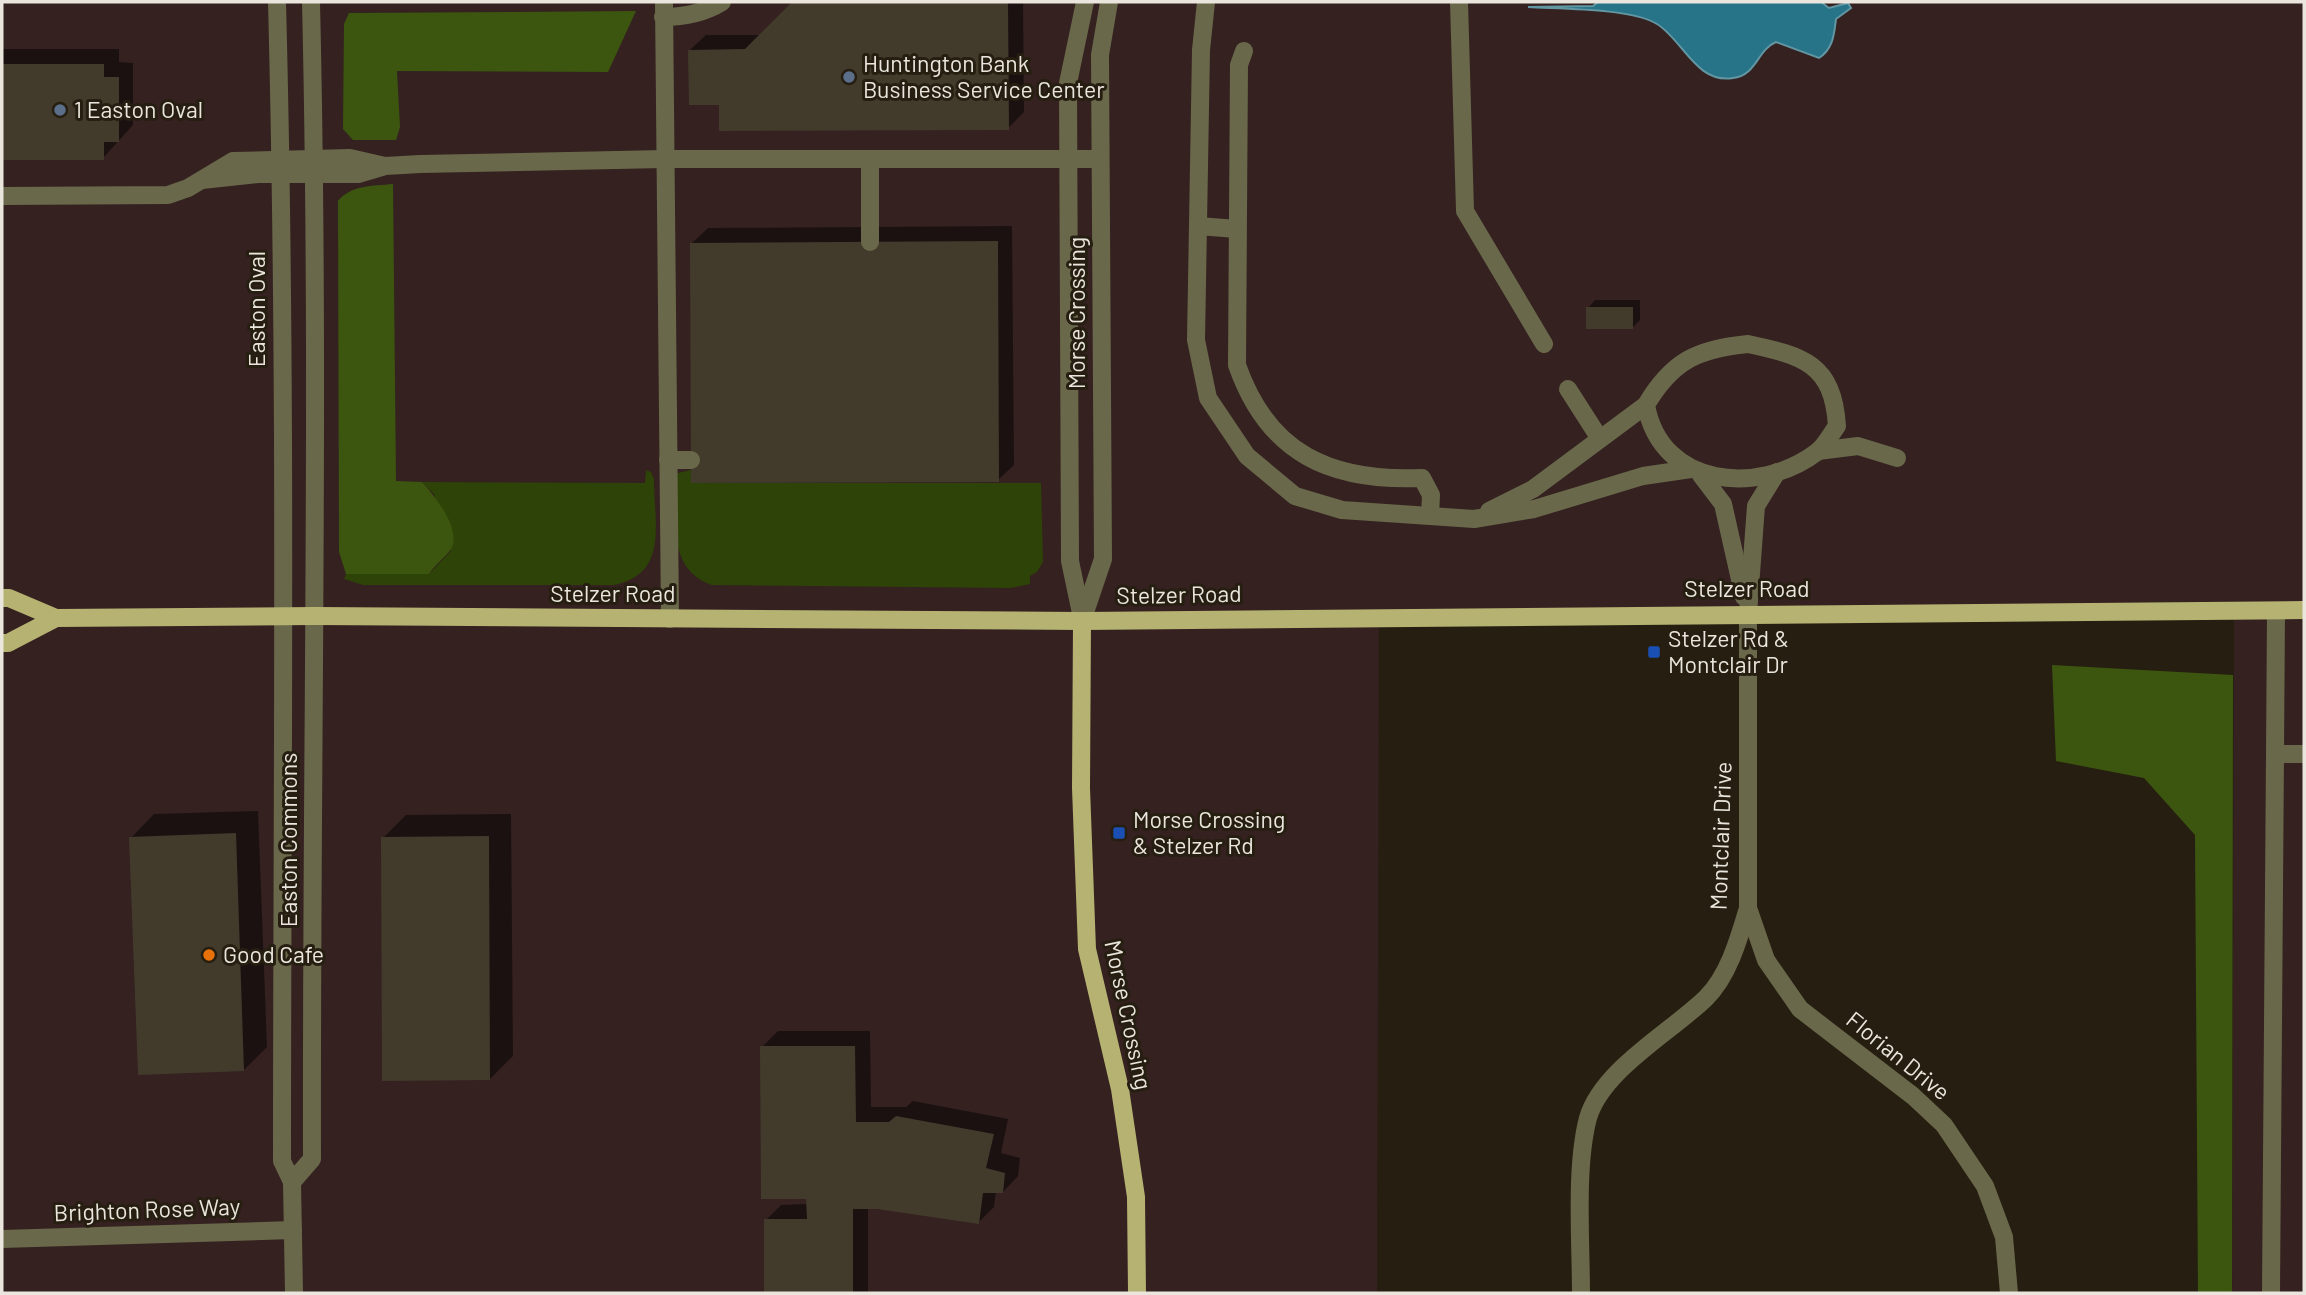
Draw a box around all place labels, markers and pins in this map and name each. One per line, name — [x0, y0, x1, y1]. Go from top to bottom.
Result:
place label: Huntington Bank Business Service Center — [863, 49, 1105, 103]
marker: Huntington Bank Business Service Center — [841, 69, 857, 85]
place label: 1 Easton Oval — [74, 95, 203, 123]
marker: 1 Easton Oval — [52, 102, 68, 118]
place label: Stelzer Rd & Montclair Dr — [1668, 624, 1789, 678]
marker: Stelzer Rd & Montclair Dr — [1646, 644, 1662, 660]
place label: Morse Crossing & Stelzer Rd — [1133, 805, 1285, 859]
marker: Morse Crossing & Stelzer Rd — [1111, 825, 1127, 841]
place label: Good Cafe — [223, 940, 324, 968]
marker: Good Cafe — [201, 947, 217, 963]

